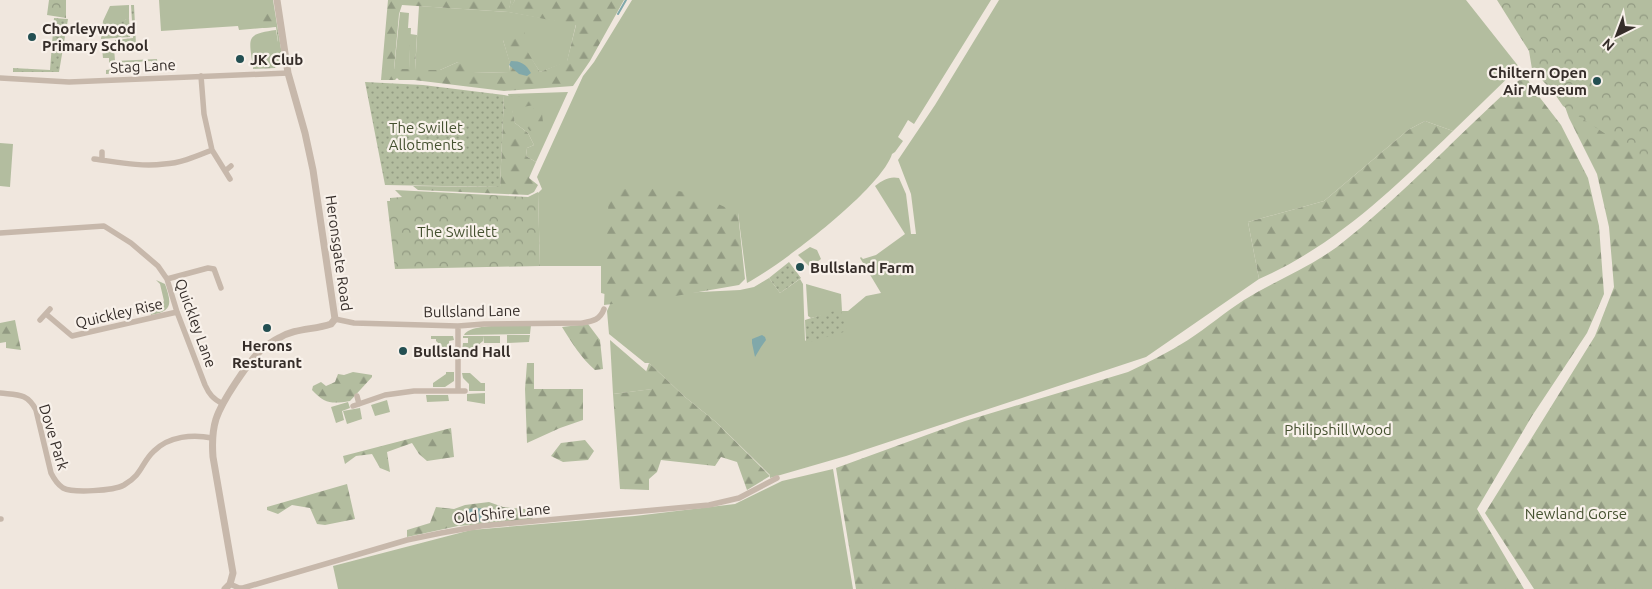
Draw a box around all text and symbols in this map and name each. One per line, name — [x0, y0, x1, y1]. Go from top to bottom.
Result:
north arrow — [1592, 10, 1642, 60]
place label: Chorleywood Primary School — [42, 20, 149, 54]
marker: Chorleywood Primary School — [26, 31, 38, 43]
text: N — [1599, 35, 1618, 54]
place label: JK Club — [250, 51, 303, 68]
marker: JK Club — [234, 53, 246, 65]
street label: Stag Lane — [110, 56, 176, 76]
place label: Chiltern Open Air Museum — [1488, 64, 1587, 98]
marker: Chiltern Open Air Museum — [1591, 75, 1603, 87]
park label: The Swillet Allotments — [389, 119, 463, 153]
street label: Heronsgate Road — [322, 194, 356, 312]
park label: The Swillett — [417, 223, 497, 240]
place label: Bullsland Farm — [810, 259, 914, 276]
marker: Bullsland Farm — [794, 261, 806, 273]
street label: Quickley Lane — [172, 276, 220, 370]
street label: Quickley Rise — [74, 295, 164, 331]
street label: Bullsland Lane — [423, 302, 521, 320]
marker: Herons Resturant — [261, 322, 273, 334]
place label: Herons Resturant — [232, 337, 303, 371]
place label: Bullsland Hall — [413, 343, 511, 360]
marker: Bullsland Hall — [397, 345, 409, 357]
street label: Dove Park — [36, 402, 72, 472]
park label: Philipshill Wood — [1284, 421, 1392, 438]
street label: Old Shire Lane — [453, 499, 551, 527]
park label: Newland Gorse — [1525, 505, 1627, 522]

